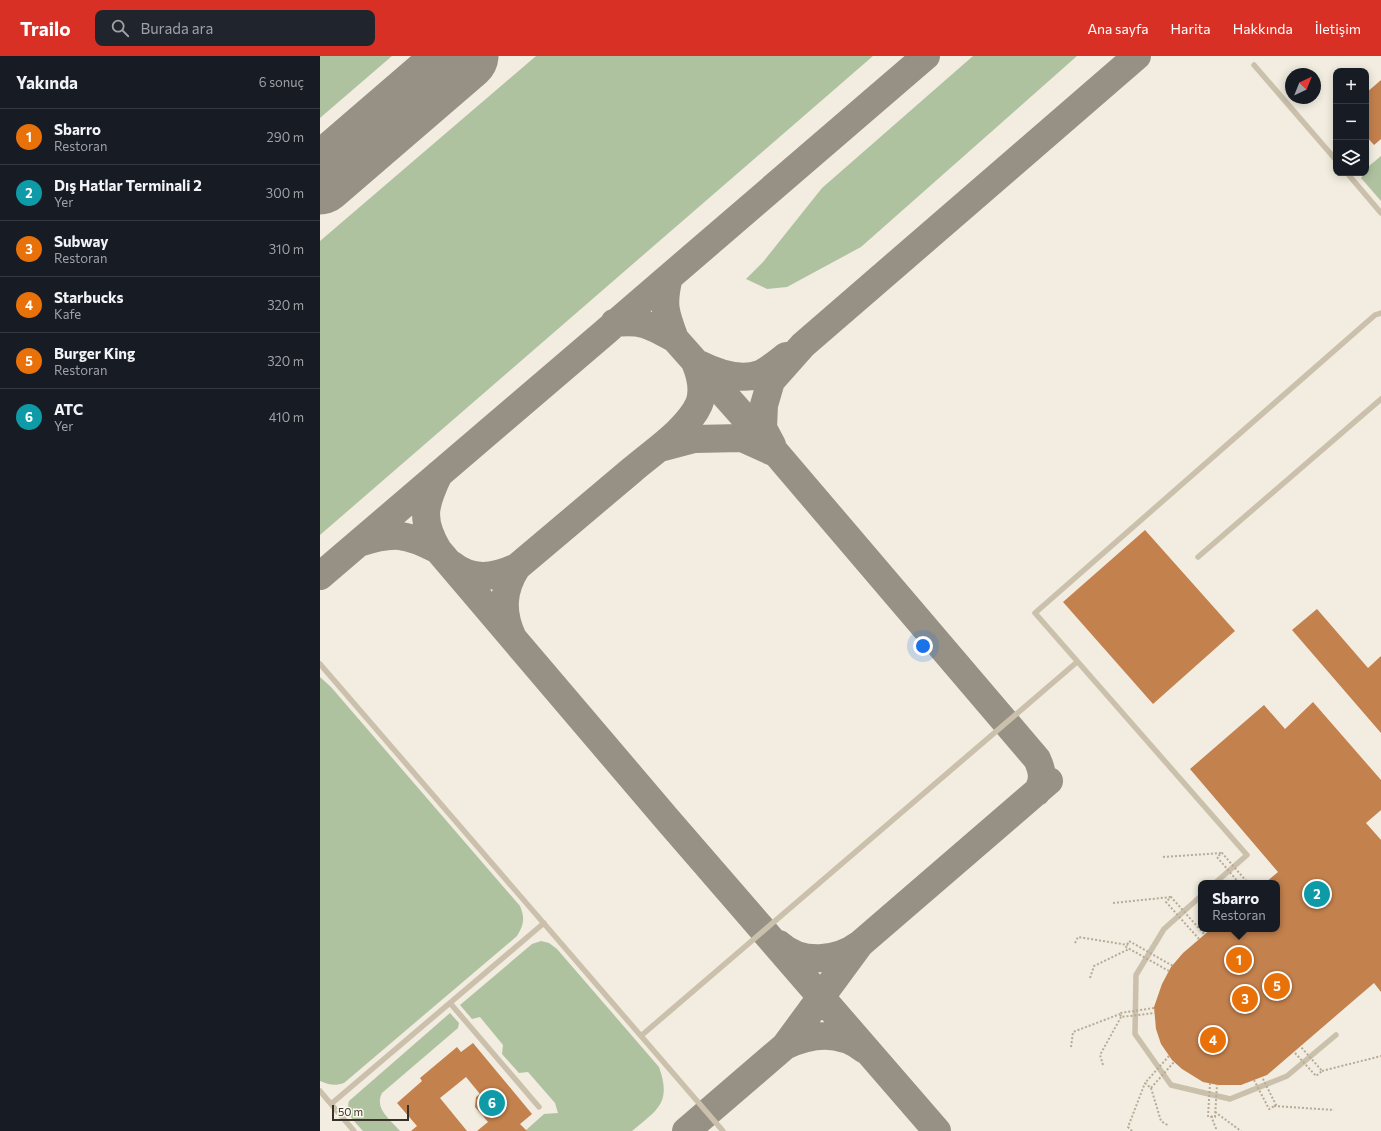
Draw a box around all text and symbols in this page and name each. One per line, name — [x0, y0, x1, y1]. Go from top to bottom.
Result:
search box — [95, 10, 375, 46]
text: Trailo — [20, 17, 71, 40]
icon: search — [109, 17, 131, 39]
text: Burada ara — [141, 19, 213, 37]
text: Ana sayfa — [1087, 20, 1149, 37]
text: Harita — [1171, 20, 1211, 37]
text: Hakkında — [1233, 20, 1293, 37]
text: İletişim — [1315, 20, 1361, 37]
north arrow — [1285, 68, 1321, 104]
map controls — [1333, 68, 1369, 176]
button: + — [1333, 68, 1369, 104]
text: Yakında — [16, 72, 78, 93]
text: 6 sonuç — [259, 74, 304, 90]
button: − — [1333, 104, 1369, 140]
text: Sbarro — [54, 120, 101, 138]
text: 1 — [26, 129, 32, 145]
text: 290 m — [267, 129, 304, 145]
text: Restoran — [54, 138, 107, 154]
button: layers — [1333, 140, 1369, 176]
text: Dış Hatlar Terminali 2 — [54, 176, 202, 194]
text: 2 — [25, 185, 33, 201]
text: 300 m — [266, 185, 304, 201]
text: Yer — [54, 194, 73, 210]
text: Subway — [54, 232, 108, 250]
text: 3 — [25, 241, 33, 257]
text: 310 m — [269, 241, 304, 257]
text: Restoran — [54, 250, 107, 266]
text: Starbucks — [54, 288, 124, 306]
text: 4 — [25, 297, 33, 313]
text: 320 m — [267, 297, 304, 313]
text: Kafe — [54, 306, 81, 322]
text: Burger King — [54, 344, 135, 362]
text: 5 — [25, 353, 33, 369]
text: 320 m — [267, 353, 304, 369]
text: Restoran — [54, 362, 107, 378]
text: ATC — [54, 400, 83, 418]
text: 6 — [25, 409, 33, 425]
text: 410 m — [269, 409, 304, 425]
text: Yer — [54, 418, 73, 434]
your location — [913, 636, 933, 656]
pin: 2 — [1304, 879, 1330, 909]
popup — [1198, 880, 1280, 932]
text: Sbarro — [1212, 889, 1259, 907]
text: Restoran — [1212, 907, 1266, 923]
pin: 1 — [1226, 945, 1252, 975]
pin: 5 — [1264, 971, 1290, 1001]
pin: 3 — [1232, 984, 1258, 1014]
pin: 4 — [1200, 1025, 1226, 1055]
pin: 6 — [479, 1088, 505, 1118]
scale bar — [332, 1103, 409, 1122]
text: 50 m — [338, 1105, 363, 1118]

